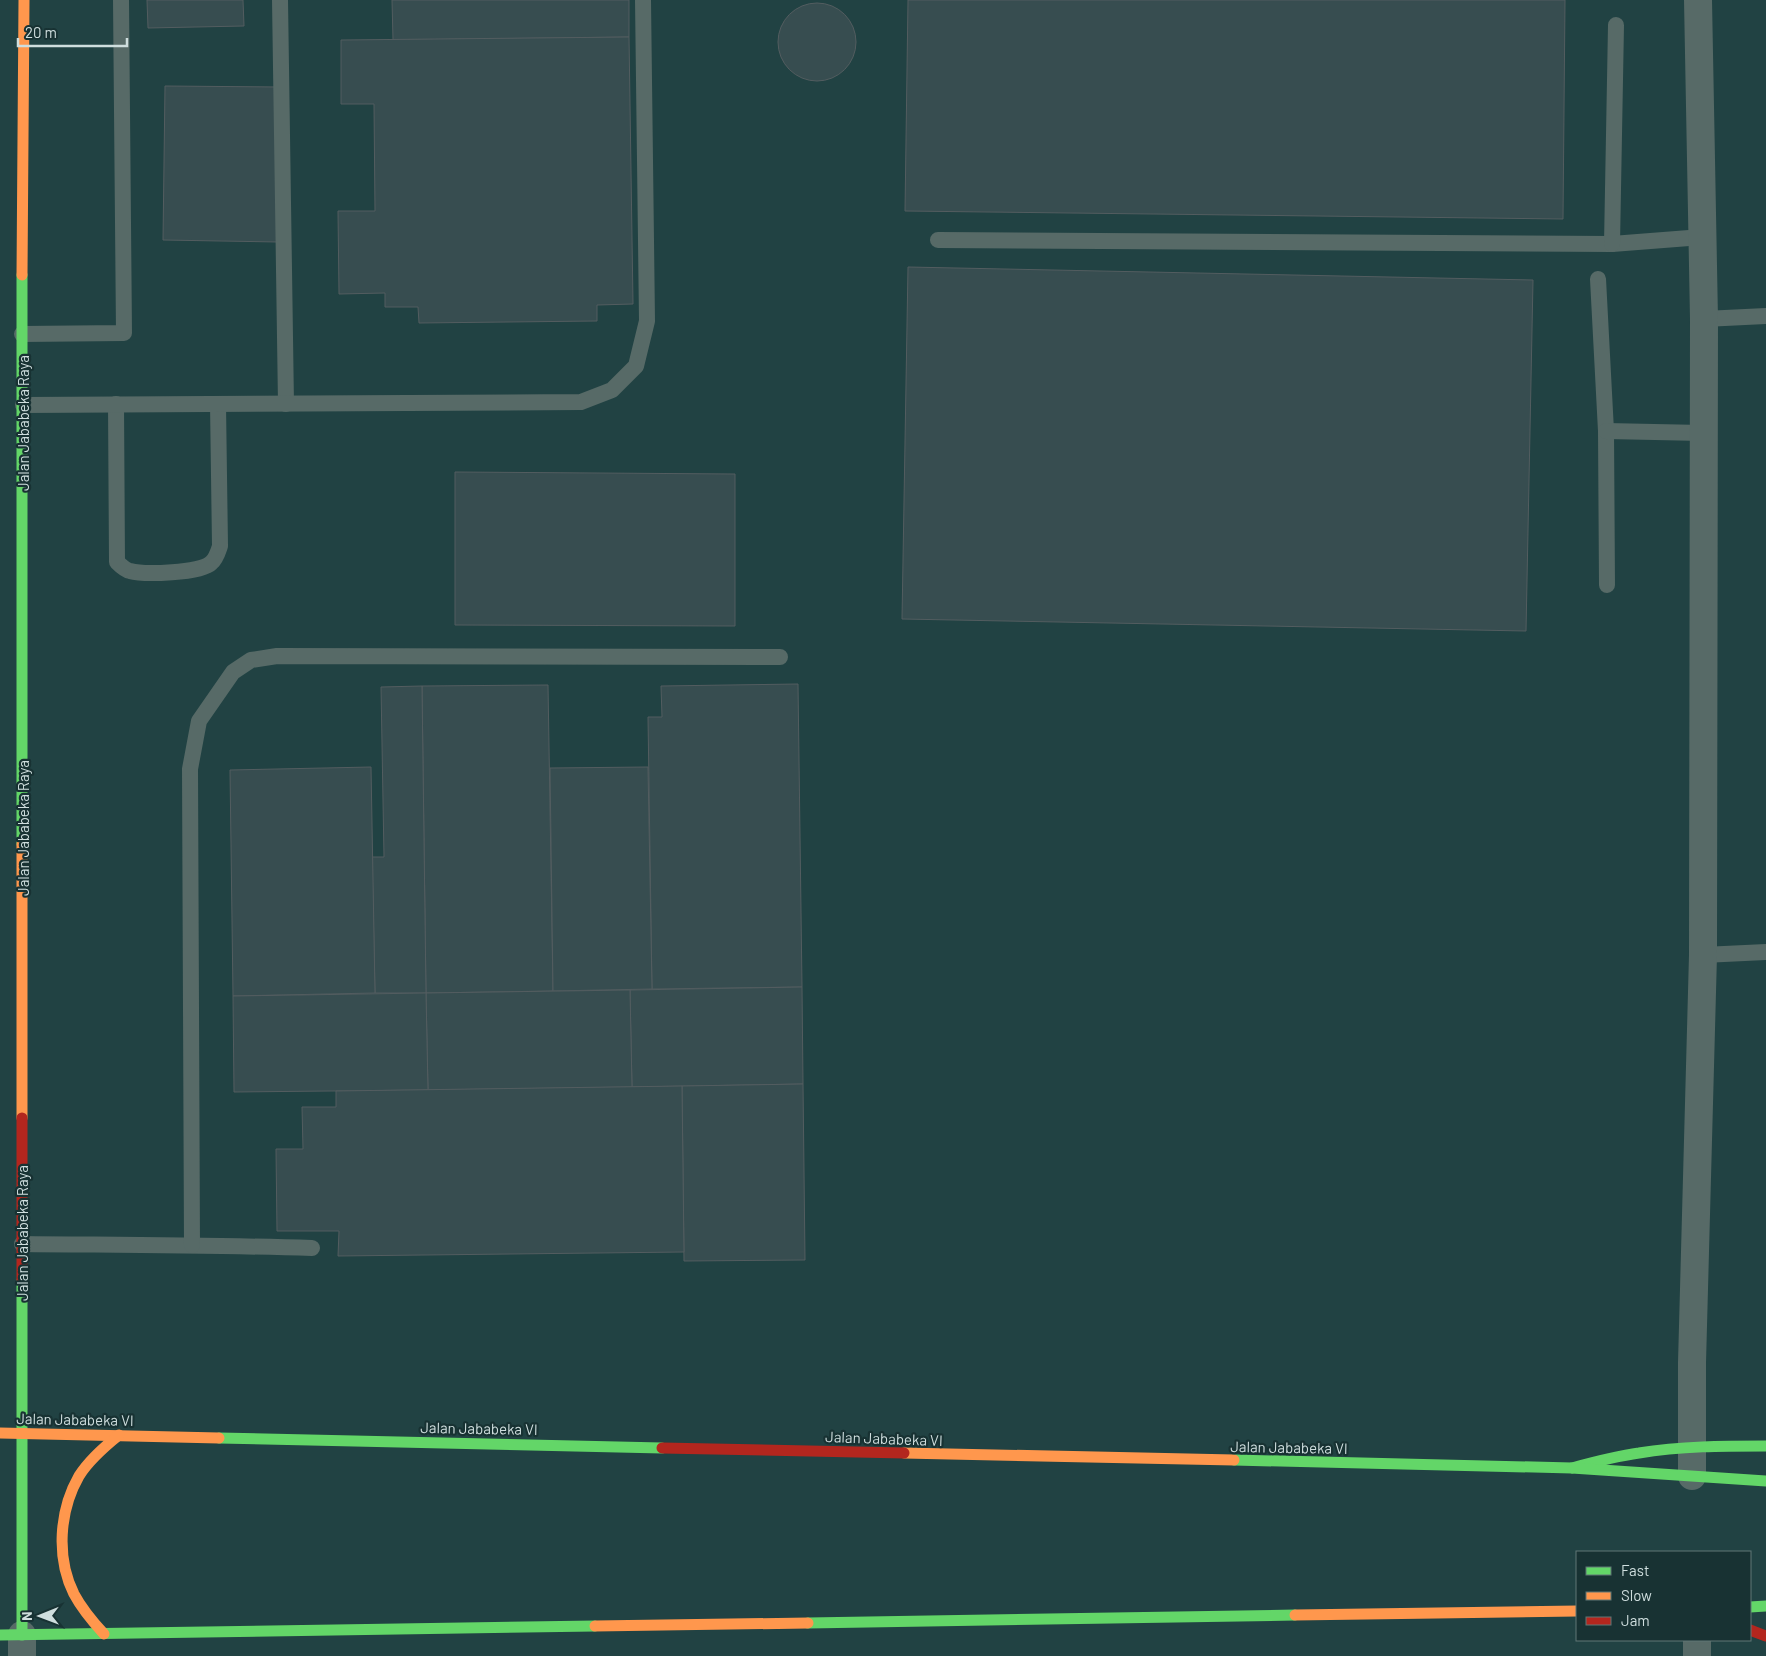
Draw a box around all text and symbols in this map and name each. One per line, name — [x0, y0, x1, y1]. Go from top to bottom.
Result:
scale bar — [18, 15, 126, 47]
text: 20 m — [25, 23, 57, 41]
street label: Jalan Jababeka Raya — [14, 355, 32, 491]
street label: Jalan Jababeka Raya — [14, 760, 32, 896]
street label: Jalan Jababeka Raya — [13, 1165, 31, 1301]
street label: Jalan Jababeka VI — [16, 1409, 134, 1429]
street label: Jalan Jababeka VI — [420, 1418, 538, 1438]
street label: Jalan Jababeka VI — [825, 1427, 943, 1449]
street label: Jalan Jababeka VI — [1230, 1437, 1348, 1457]
legend — [1576, 1551, 1751, 1641]
text: Fast — [1621, 1561, 1649, 1579]
text: Slow — [1621, 1586, 1652, 1604]
north arrow — [15, 1591, 65, 1641]
text: N — [18, 1611, 35, 1621]
text: Jam — [1621, 1611, 1650, 1629]

